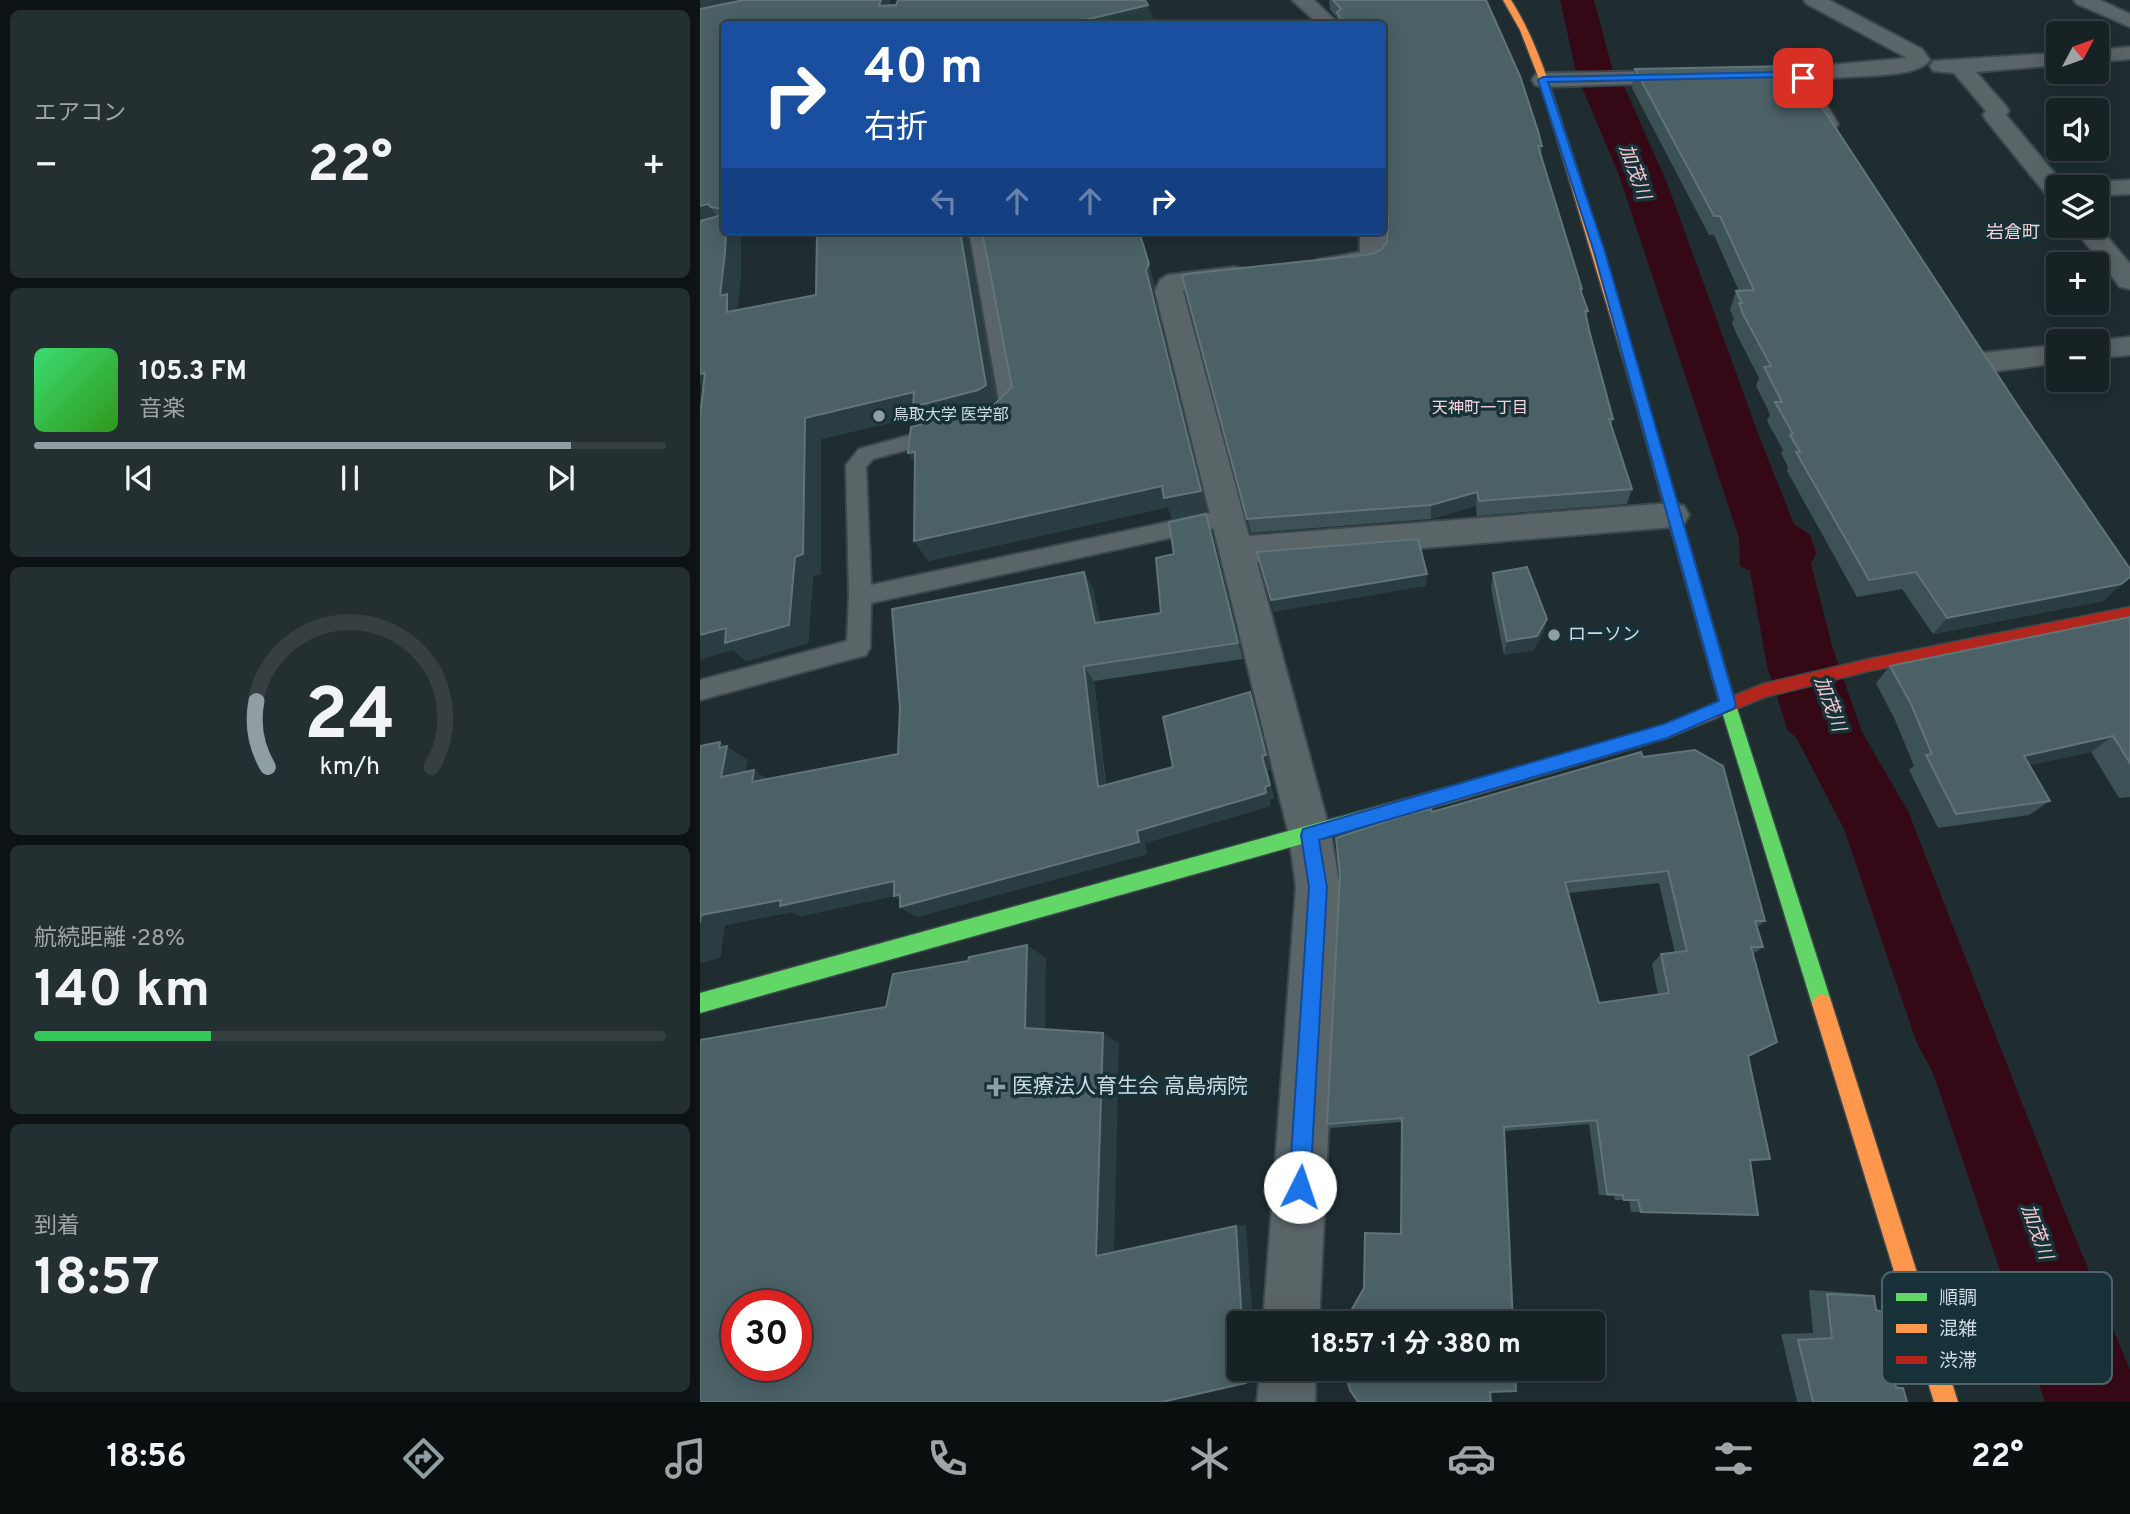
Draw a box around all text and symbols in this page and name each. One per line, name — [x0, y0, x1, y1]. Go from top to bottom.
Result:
north arrow — [2046, 21, 2109, 84]
map controls — [2046, 21, 2109, 392]
text: 40 m — [864, 39, 983, 101]
pin — [1773, 48, 1833, 108]
icon: right — [749, 49, 840, 140]
icon: arrive — [1784, 59, 1822, 97]
button: sound — [2046, 98, 2109, 161]
text: エアコン — [34, 100, 126, 129]
text: 右折 — [864, 109, 928, 149]
text: 22° — [307, 134, 393, 200]
water label: 加茂川 — [1613, 141, 1656, 205]
text: − — [34, 143, 59, 192]
text: + — [641, 143, 666, 192]
button: layers — [2046, 175, 2109, 238]
icon: left — [925, 182, 963, 220]
icon: ahead — [998, 182, 1036, 220]
icon: ahead — [1071, 182, 1109, 220]
icon: right — [1144, 182, 1182, 220]
district label: 岩倉町 — [1986, 222, 2040, 245]
button: + — [2046, 252, 2109, 315]
button: − — [2046, 329, 2109, 392]
text: 105.3 FM — [139, 356, 247, 389]
text: 音楽 — [139, 396, 185, 425]
district label: 天神町一丁目 — [1432, 399, 1528, 419]
place label: 鳥取大学 医学部 — [893, 406, 1009, 426]
marker: 鳥取大学 医学部 — [871, 408, 887, 424]
icon: previous — [120, 459, 158, 497]
icon: pause — [331, 459, 369, 497]
icon: next — [542, 459, 580, 497]
place label: ローソン — [1568, 624, 1640, 647]
marker: ローソン — [1546, 627, 1562, 643]
text: 24 — [304, 673, 396, 765]
water label: 加茂川 — [1808, 673, 1851, 737]
text: km/h — [320, 752, 380, 784]
text: 航続距離 · 28% — [34, 925, 185, 954]
text: 140 km — [34, 959, 210, 1025]
place label: 医療法人育生会 高島病院 — [1012, 1074, 1248, 1101]
marker: 医療法人育生会 高島病院 — [986, 1077, 1006, 1097]
position arrow — [1263, 1150, 1337, 1224]
water label: 加茂川 — [2015, 1201, 2058, 1265]
text: 到着 — [34, 1213, 80, 1242]
text: 18:57 — [34, 1247, 160, 1313]
legend — [1882, 1272, 2112, 1384]
text: 順調 — [1939, 1287, 1977, 1311]
speed limit sign: 30 — [721, 1290, 812, 1381]
text: 混雑 — [1939, 1318, 1977, 1342]
text: 18:57 · 1 分 · 380 m — [1311, 1329, 1521, 1362]
text: 渋滞 — [1939, 1350, 1977, 1374]
icon: directions — [399, 1434, 448, 1483]
icon: music — [661, 1434, 710, 1483]
icon: phone — [923, 1434, 972, 1483]
icon: climate — [1185, 1434, 1234, 1483]
icon: car — [1447, 1434, 1496, 1483]
icon: filters — [1709, 1434, 1758, 1483]
text: 18:56 — [106, 1438, 186, 1478]
text: 22° — [1971, 1438, 2024, 1478]

